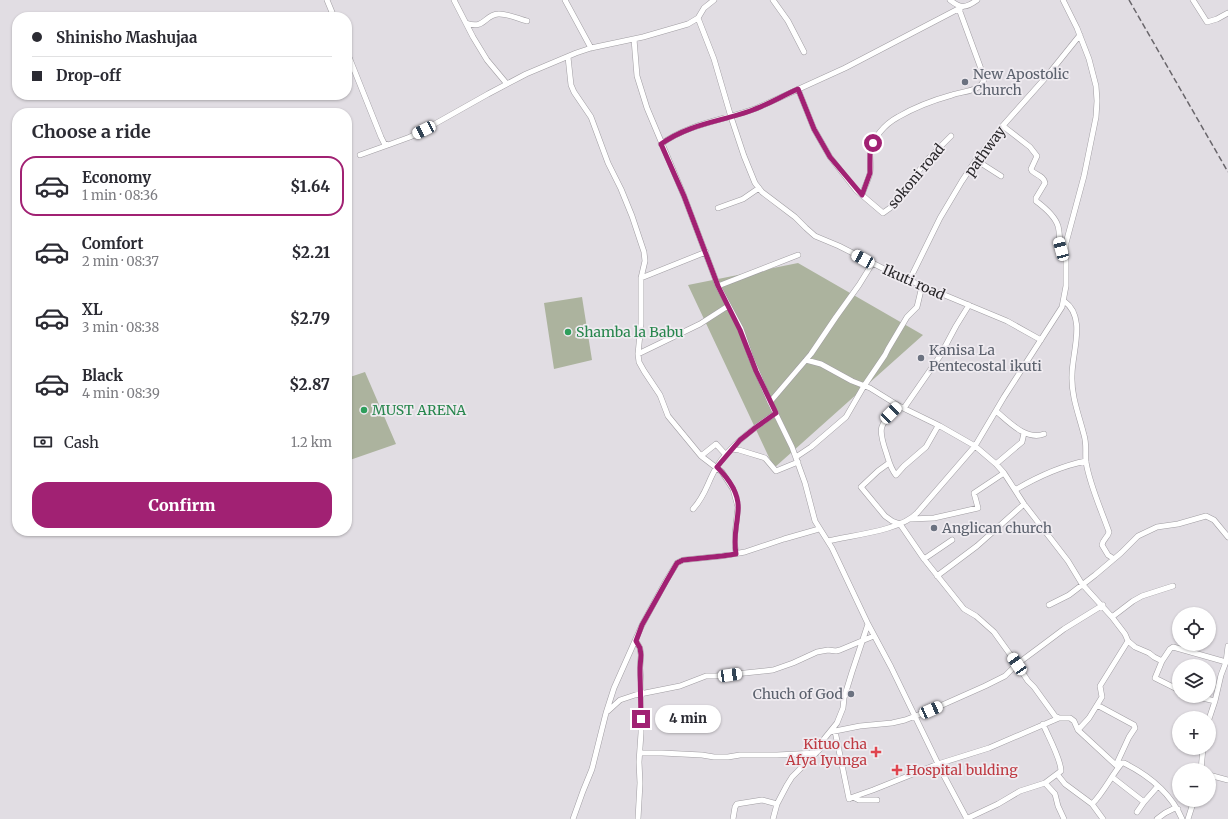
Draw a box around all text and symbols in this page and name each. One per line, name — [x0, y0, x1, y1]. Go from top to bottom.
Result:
text: Shinisho Mashujaa — [56, 28, 197, 47]
place label: New Apostolic Church — [973, 65, 1069, 99]
text: Drop-off — [56, 66, 121, 85]
marker: New Apostolic Church — [960, 77, 970, 87]
car — [411, 119, 437, 141]
text: Choose a ride — [32, 120, 151, 143]
street label: pathway — [961, 122, 1010, 180]
route start — [864, 134, 882, 152]
street label: sokoni road — [884, 140, 949, 212]
icon: car — [34, 168, 70, 204]
text: Economy — [82, 168, 151, 187]
text: $1.64 — [290, 177, 330, 196]
text: 1 min · 08:36 — [82, 187, 158, 204]
icon: car — [34, 234, 70, 270]
text: Comfort — [82, 234, 143, 253]
car — [1052, 236, 1070, 262]
text: $2.21 — [291, 243, 330, 262]
car — [850, 248, 876, 270]
text: 2 min · 08:37 — [82, 253, 159, 270]
street label: Ikuti road — [880, 260, 949, 304]
icon: car — [34, 300, 70, 336]
text: XL — [82, 300, 103, 319]
text: $2.79 — [290, 309, 330, 328]
text: 3 min · 08:38 — [82, 319, 159, 336]
place label: Shamba la Babu — [576, 323, 684, 341]
marker: Shamba la Babu — [563, 327, 573, 337]
place label: Kanisa La Pentecostal ikuti — [929, 341, 1042, 375]
marker: Kanisa La Pentecostal ikuti — [916, 353, 926, 363]
icon: car — [34, 366, 70, 402]
text: Black — [82, 366, 123, 385]
text: $2.87 — [289, 375, 330, 394]
text: 4 min · 08:39 — [82, 385, 160, 402]
car — [878, 400, 904, 426]
place label: MUST ARENA — [372, 401, 466, 419]
marker: MUST ARENA — [359, 405, 369, 415]
icon: cash — [32, 431, 54, 453]
text: Cash — [64, 433, 99, 452]
text: 1.2 km — [291, 434, 332, 451]
button: Confirm — [32, 482, 332, 528]
place label: Anglican church — [941, 519, 1052, 537]
marker: Anglican church — [929, 523, 939, 533]
map controls — [1172, 607, 1216, 807]
button: locate — [1172, 607, 1216, 651]
car — [1005, 651, 1029, 677]
button: layers — [1172, 659, 1216, 703]
car — [717, 667, 743, 683]
place label: Chuch of God — [753, 685, 844, 703]
marker: Chuch of God — [846, 689, 856, 699]
car — [918, 700, 944, 720]
callout: 4 min — [655, 705, 721, 733]
route end — [632, 710, 650, 728]
text: 4 min — [669, 710, 707, 727]
button: + — [1172, 711, 1216, 755]
place label: Kituo cha Afya Iyunga — [785, 735, 867, 769]
marker: Kituo cha Afya Iyunga — [870, 746, 882, 758]
place label: Hospital bulding — [906, 761, 1018, 779]
button: − — [1172, 763, 1216, 807]
marker: Hospital bulding — [891, 764, 903, 776]

